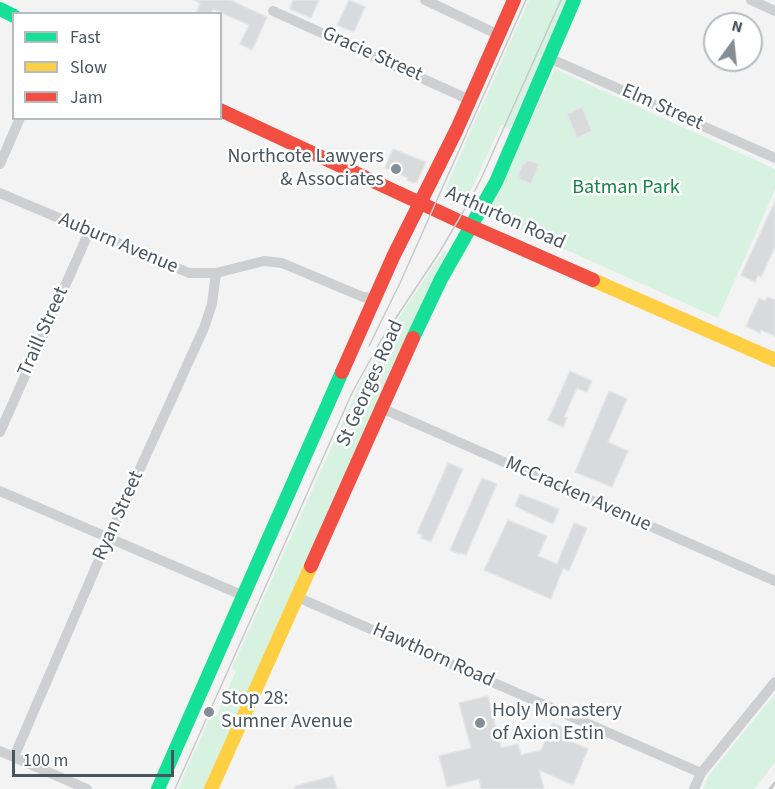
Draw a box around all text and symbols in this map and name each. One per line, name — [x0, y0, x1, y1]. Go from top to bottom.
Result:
legend — [12, 12, 222, 120]
north arrow — [703, 12, 763, 72]
text: N — [729, 15, 745, 39]
street label: Gracie Street — [318, 22, 426, 88]
text: Fast — [70, 25, 101, 50]
text: Slow — [70, 55, 107, 80]
street label: Elm Street — [618, 79, 706, 137]
text: Jam — [70, 85, 103, 110]
place label: Northcote Lawyers & Associates — [227, 146, 384, 193]
marker: Northcote Lawyers & Associates — [389, 162, 403, 176]
park label: Batman Park — [572, 177, 680, 201]
street label: Arthurton Road — [441, 182, 569, 256]
street label: Auburn Avenue — [55, 208, 181, 280]
street label: Traill Street — [14, 283, 74, 381]
street label: St Georges Road — [332, 317, 410, 451]
street label: McCracken Avenue — [502, 452, 654, 538]
street label: Ryan Street — [89, 468, 149, 564]
street label: Hawthorn Road — [368, 618, 498, 694]
place label: Stop 28: Sumner Avenue — [221, 688, 353, 735]
place label: Holy Monastery of Axion Estin — [492, 700, 622, 747]
marker: Stop 28: Sumner Avenue — [202, 705, 216, 719]
marker: Holy Monastery of Axion Estin — [473, 716, 487, 730]
scale bar — [15, 738, 177, 776]
text: 100 m — [23, 748, 68, 773]

